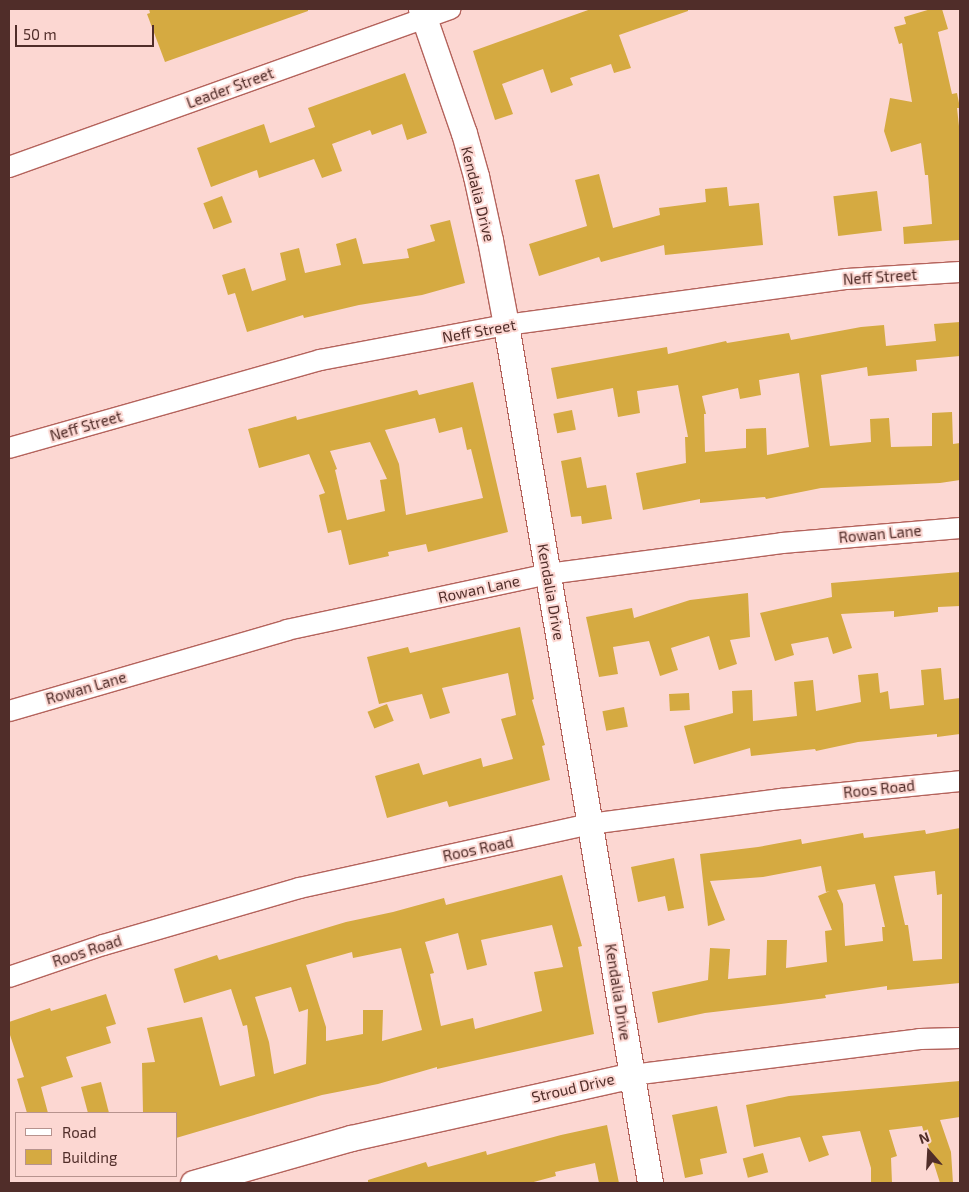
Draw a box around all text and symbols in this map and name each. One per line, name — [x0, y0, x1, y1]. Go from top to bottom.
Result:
scale bar — [18, 15, 156, 47]
text: 50 m — [23, 25, 57, 43]
street label: Leader Street — [184, 64, 276, 112]
street label: Kendalia Drive — [457, 144, 499, 244]
street label: Neff Street — [842, 265, 918, 289]
street label: Neff Street — [441, 316, 517, 346]
street label: Neff Street — [48, 407, 124, 445]
street label: Rowan Lane — [838, 521, 922, 547]
street label: Kendalia Drive — [534, 542, 568, 642]
street label: Rowan Lane — [437, 572, 521, 606]
street label: Rowan Lane — [44, 668, 128, 708]
street label: Roos Road — [842, 776, 916, 802]
street label: Roos Road — [441, 833, 515, 865]
street label: Roos Road — [50, 931, 124, 971]
street label: Kendalia Drive — [601, 942, 635, 1042]
street label: Stroud Drive — [530, 1070, 616, 1106]
legend — [15, 1112, 178, 1177]
text: Road — [62, 1123, 97, 1141]
north arrow — [904, 1127, 954, 1177]
text: N — [916, 1128, 931, 1147]
text: Building — [62, 1148, 117, 1166]

